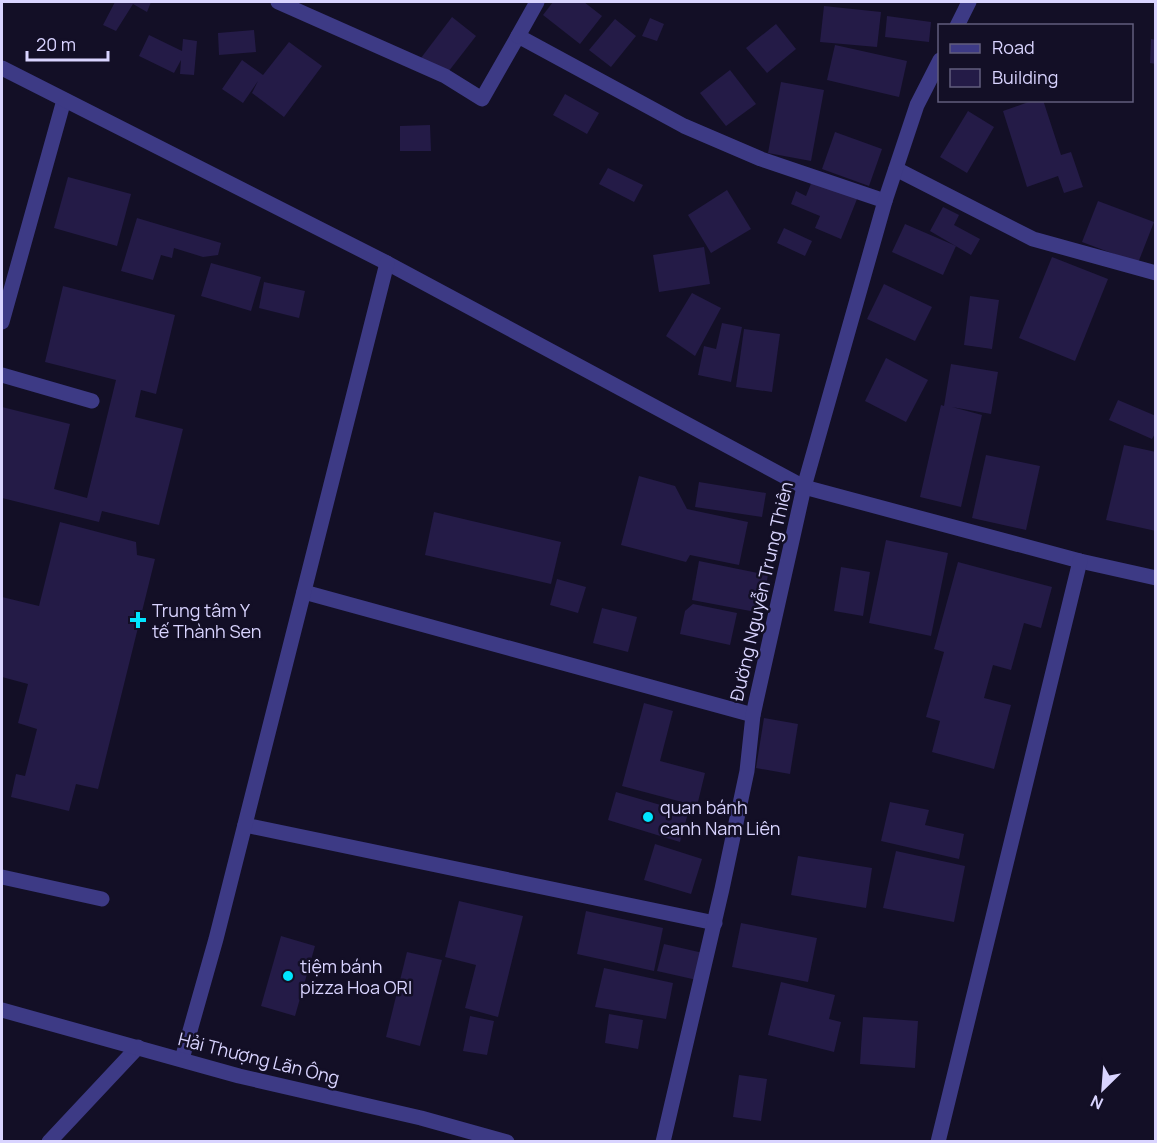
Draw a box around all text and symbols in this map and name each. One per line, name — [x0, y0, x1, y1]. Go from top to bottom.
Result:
scale bar — [27, 24, 108, 62]
legend — [938, 24, 1133, 102]
text: 20 m — [36, 32, 76, 56]
text: Road — [992, 35, 1035, 59]
text: Building — [992, 65, 1058, 89]
street label: Đường Nguyễn Trung Thiên — [724, 479, 798, 703]
place label: Trung tâm Y tế Thành Sen — [152, 598, 261, 643]
marker: Trung tâm Y tế Thành Sen — [129, 611, 147, 629]
place label: quan bánh canh Nam Liên — [660, 795, 780, 840]
marker: quan bánh canh Nam Liên — [641, 810, 655, 824]
place label: tiệm bánh pizza Hoa ORI — [300, 954, 412, 999]
marker: tiệm bánh pizza Hoa ORI — [281, 969, 295, 983]
street label: Hải Thượng Lãn Ông — [176, 1026, 342, 1090]
north arrow — [1073, 1059, 1133, 1119]
text: N — [1087, 1090, 1107, 1115]

